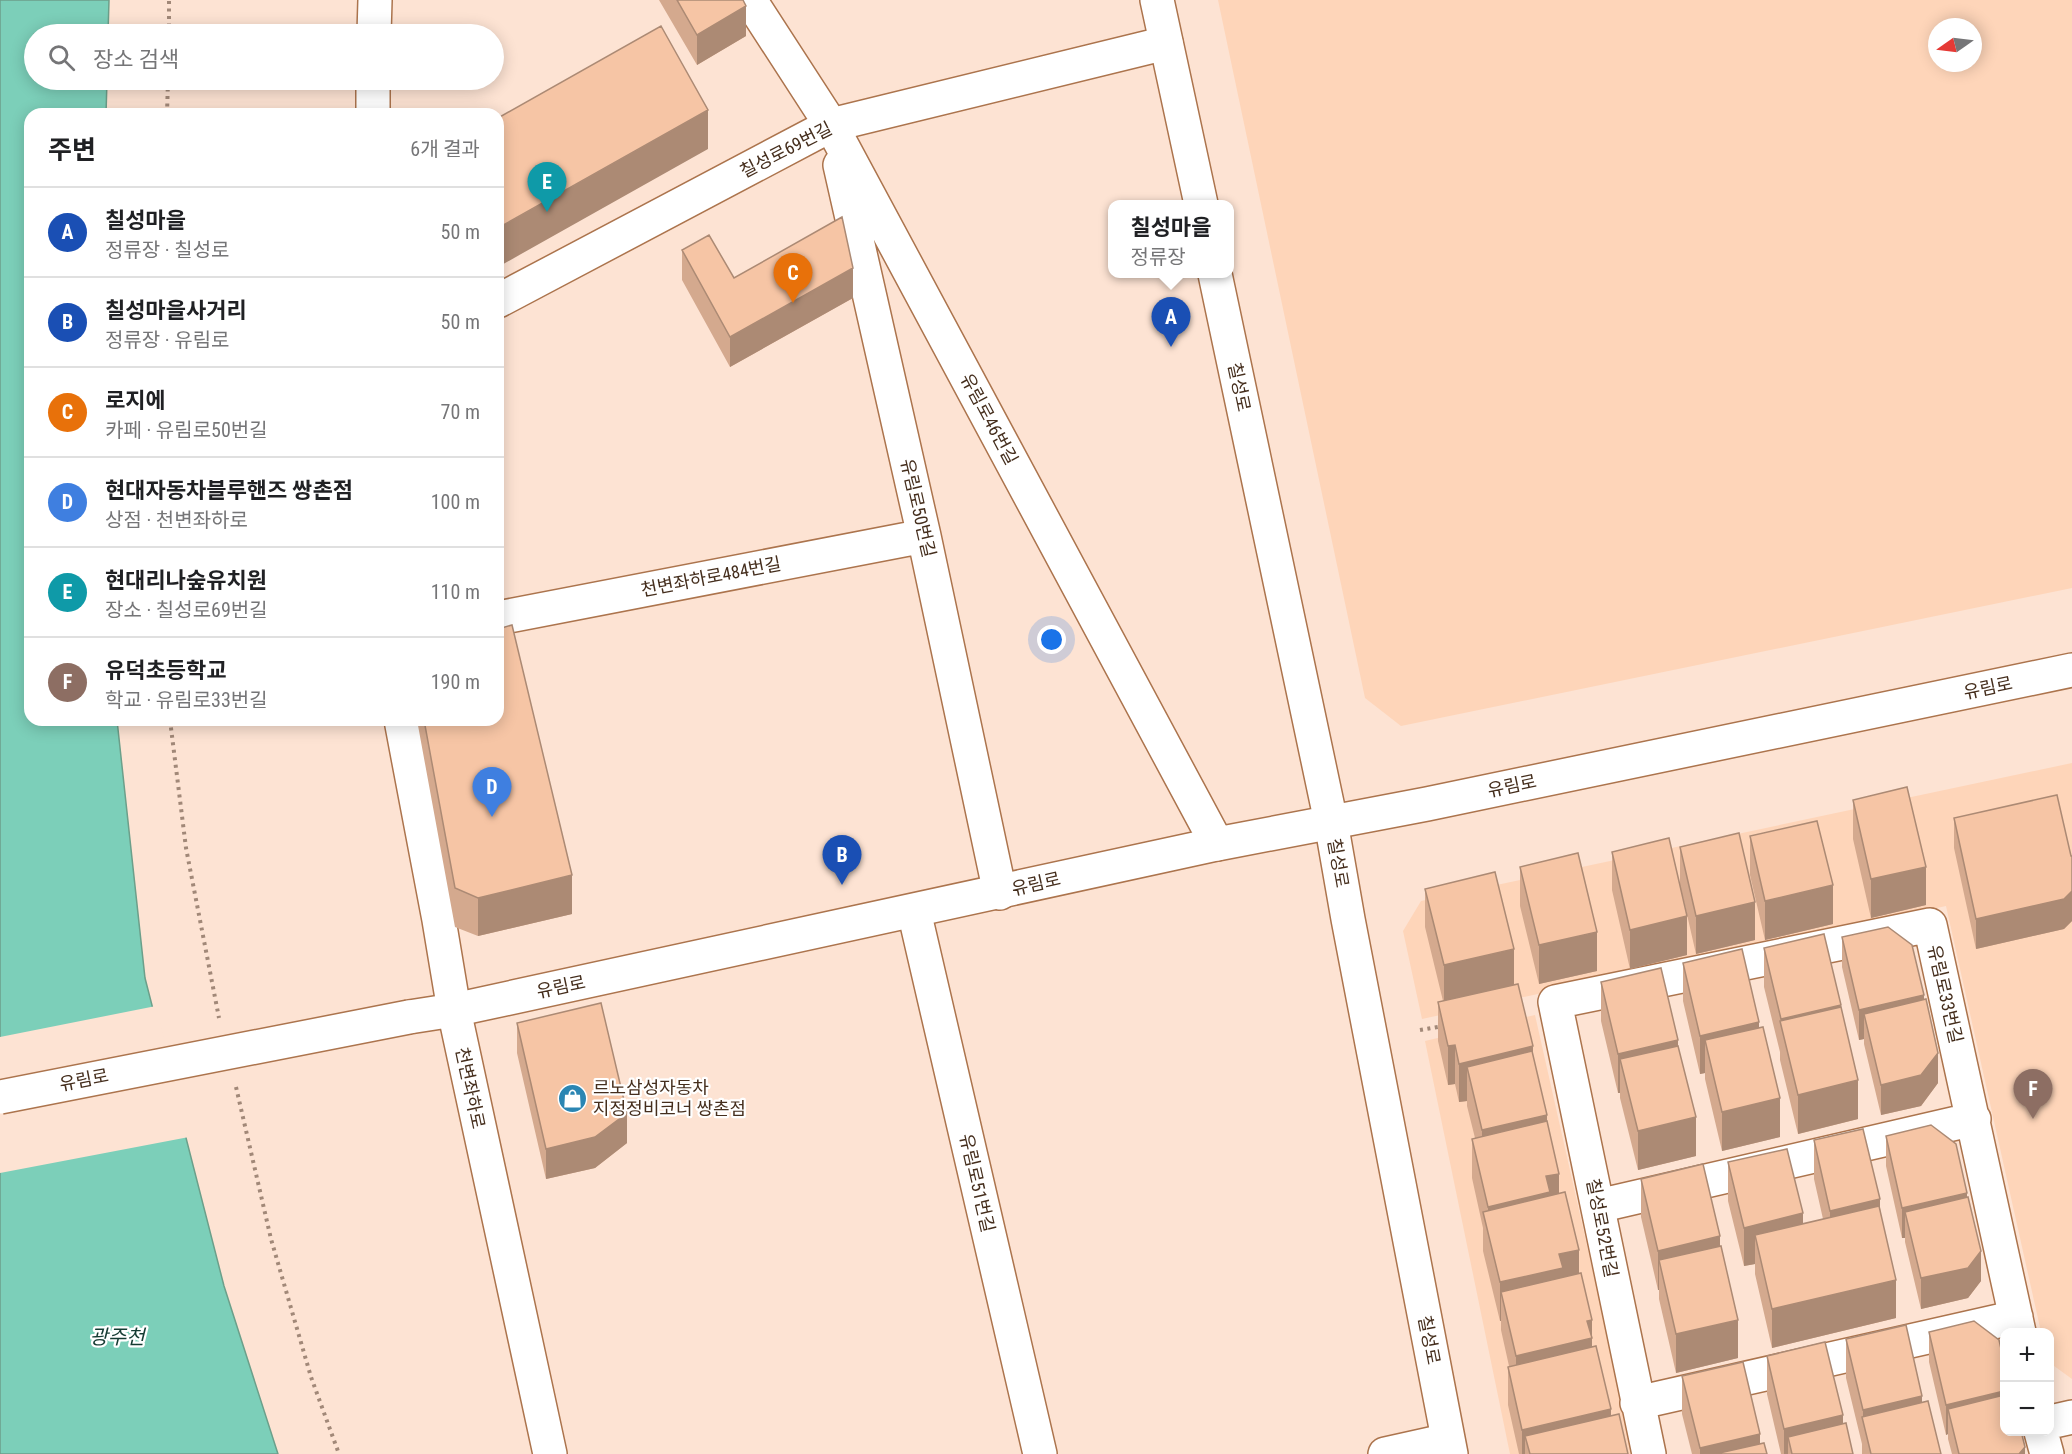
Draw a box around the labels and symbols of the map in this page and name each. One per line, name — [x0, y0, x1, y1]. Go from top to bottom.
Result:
north arrow — [1928, 18, 1982, 72]
street label: 칠성로69번길 — [736, 117, 835, 182]
pin: E — [528, 162, 566, 212]
pin: C — [774, 254, 812, 303]
pin: A — [1152, 298, 1190, 347]
street label: 칠성로 — [1224, 360, 1255, 413]
street label: 유림로46번길 — [957, 369, 1022, 468]
street label: 유림로50번길 — [897, 457, 940, 559]
street label: 천변좌하로484번길 — [639, 553, 783, 600]
your location — [1037, 625, 1066, 654]
street label: 유림로 — [1961, 672, 2014, 703]
pin: D — [472, 768, 512, 817]
street label: 유림로 — [1485, 770, 1538, 801]
pin: B — [822, 836, 862, 885]
street label: 칠성로 — [1324, 837, 1353, 889]
street label: 유림로 — [1009, 868, 1062, 899]
street label: 유림로33번길 — [1924, 943, 1967, 1045]
street label: 유림로 — [534, 971, 587, 1002]
street label: 천변좌하로 — [452, 1045, 489, 1131]
street label: 유림로 — [58, 1064, 110, 1095]
pin: F — [2014, 1070, 2052, 1119]
place label: 르노삼성자동차 지정정비코너 쌍촌점 — [593, 1077, 746, 1119]
shop icon: 르노삼성자동차 지정정비코너 쌍촌점 — [556, 1082, 588, 1114]
street label: 유림로51번길 — [956, 1132, 999, 1234]
street label: 칠성로52번길 — [1583, 1177, 1622, 1279]
street label: 칠성로 — [1414, 1314, 1445, 1366]
water label: 광주천 — [89, 1325, 147, 1349]

